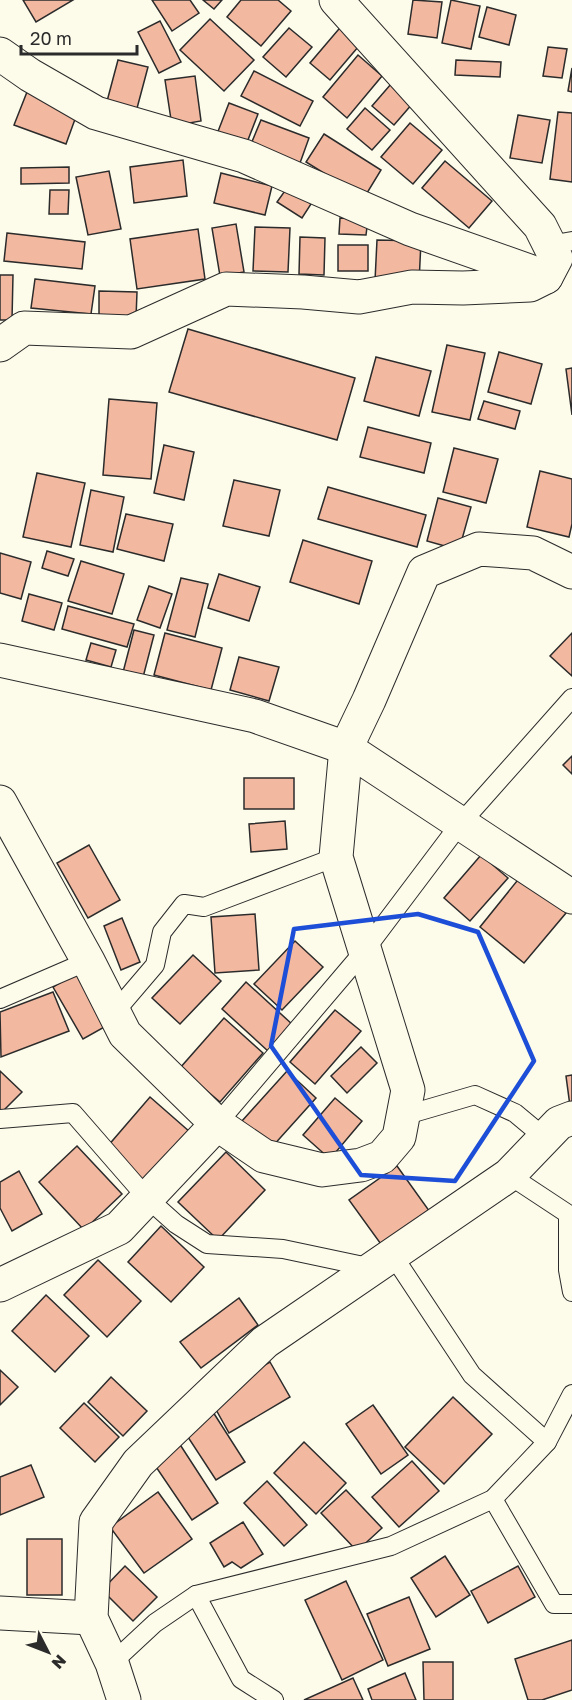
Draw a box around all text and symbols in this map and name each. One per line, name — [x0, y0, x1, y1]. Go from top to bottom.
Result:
scale bar — [21, 18, 136, 56]
text: 20 m — [30, 27, 72, 49]
north arrow — [18, 1622, 78, 1682]
text: N — [48, 1651, 71, 1673]

